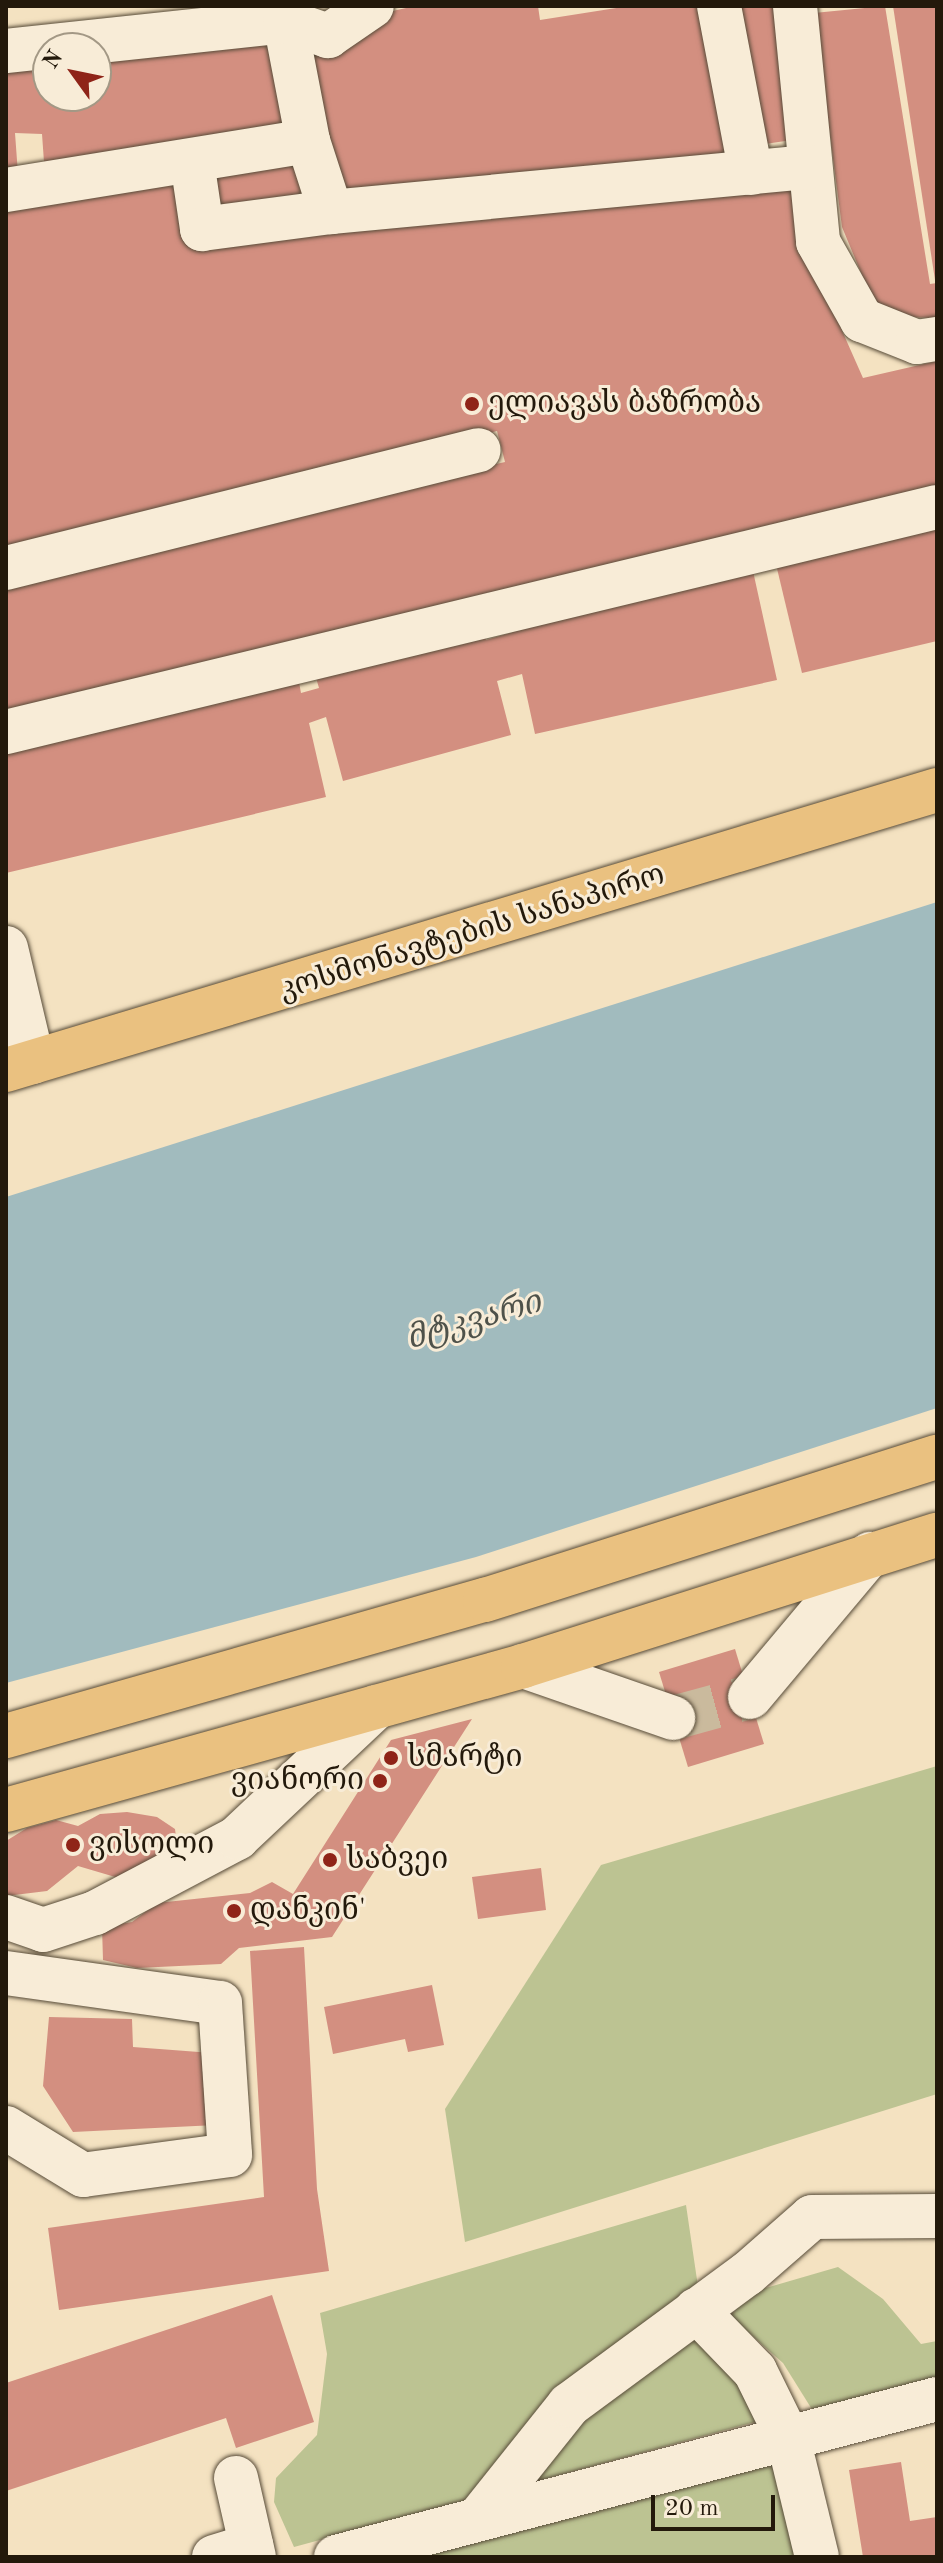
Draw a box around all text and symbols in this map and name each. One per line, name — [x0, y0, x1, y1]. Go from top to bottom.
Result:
north arrow — [32, 32, 112, 112]
text: N — [40, 47, 67, 73]
place label: ელიავას ბაზრობა — [488, 386, 761, 422]
marker: ელიავას ბაზრობა — [463, 395, 481, 413]
street label: კოსმონავტების სანაპირო — [275, 857, 669, 1009]
water label: მტკვარი — [402, 1284, 546, 1360]
place label: სმარტი — [407, 1740, 523, 1776]
marker: სმარტი — [382, 1749, 400, 1767]
place label: ვიანორი — [231, 1763, 364, 1799]
marker: ვიანორი — [371, 1772, 389, 1790]
place label: ვისოლი — [89, 1827, 214, 1863]
marker: ვისოლი — [64, 1836, 82, 1854]
place label: საბვეი — [346, 1842, 448, 1878]
marker: საბვეი — [321, 1851, 339, 1869]
place label: დანკინ' — [250, 1893, 366, 1929]
marker: დანკინ' — [225, 1902, 243, 1920]
scale bar — [655, 2479, 779, 2529]
text: 20 m — [665, 2497, 719, 2521]

